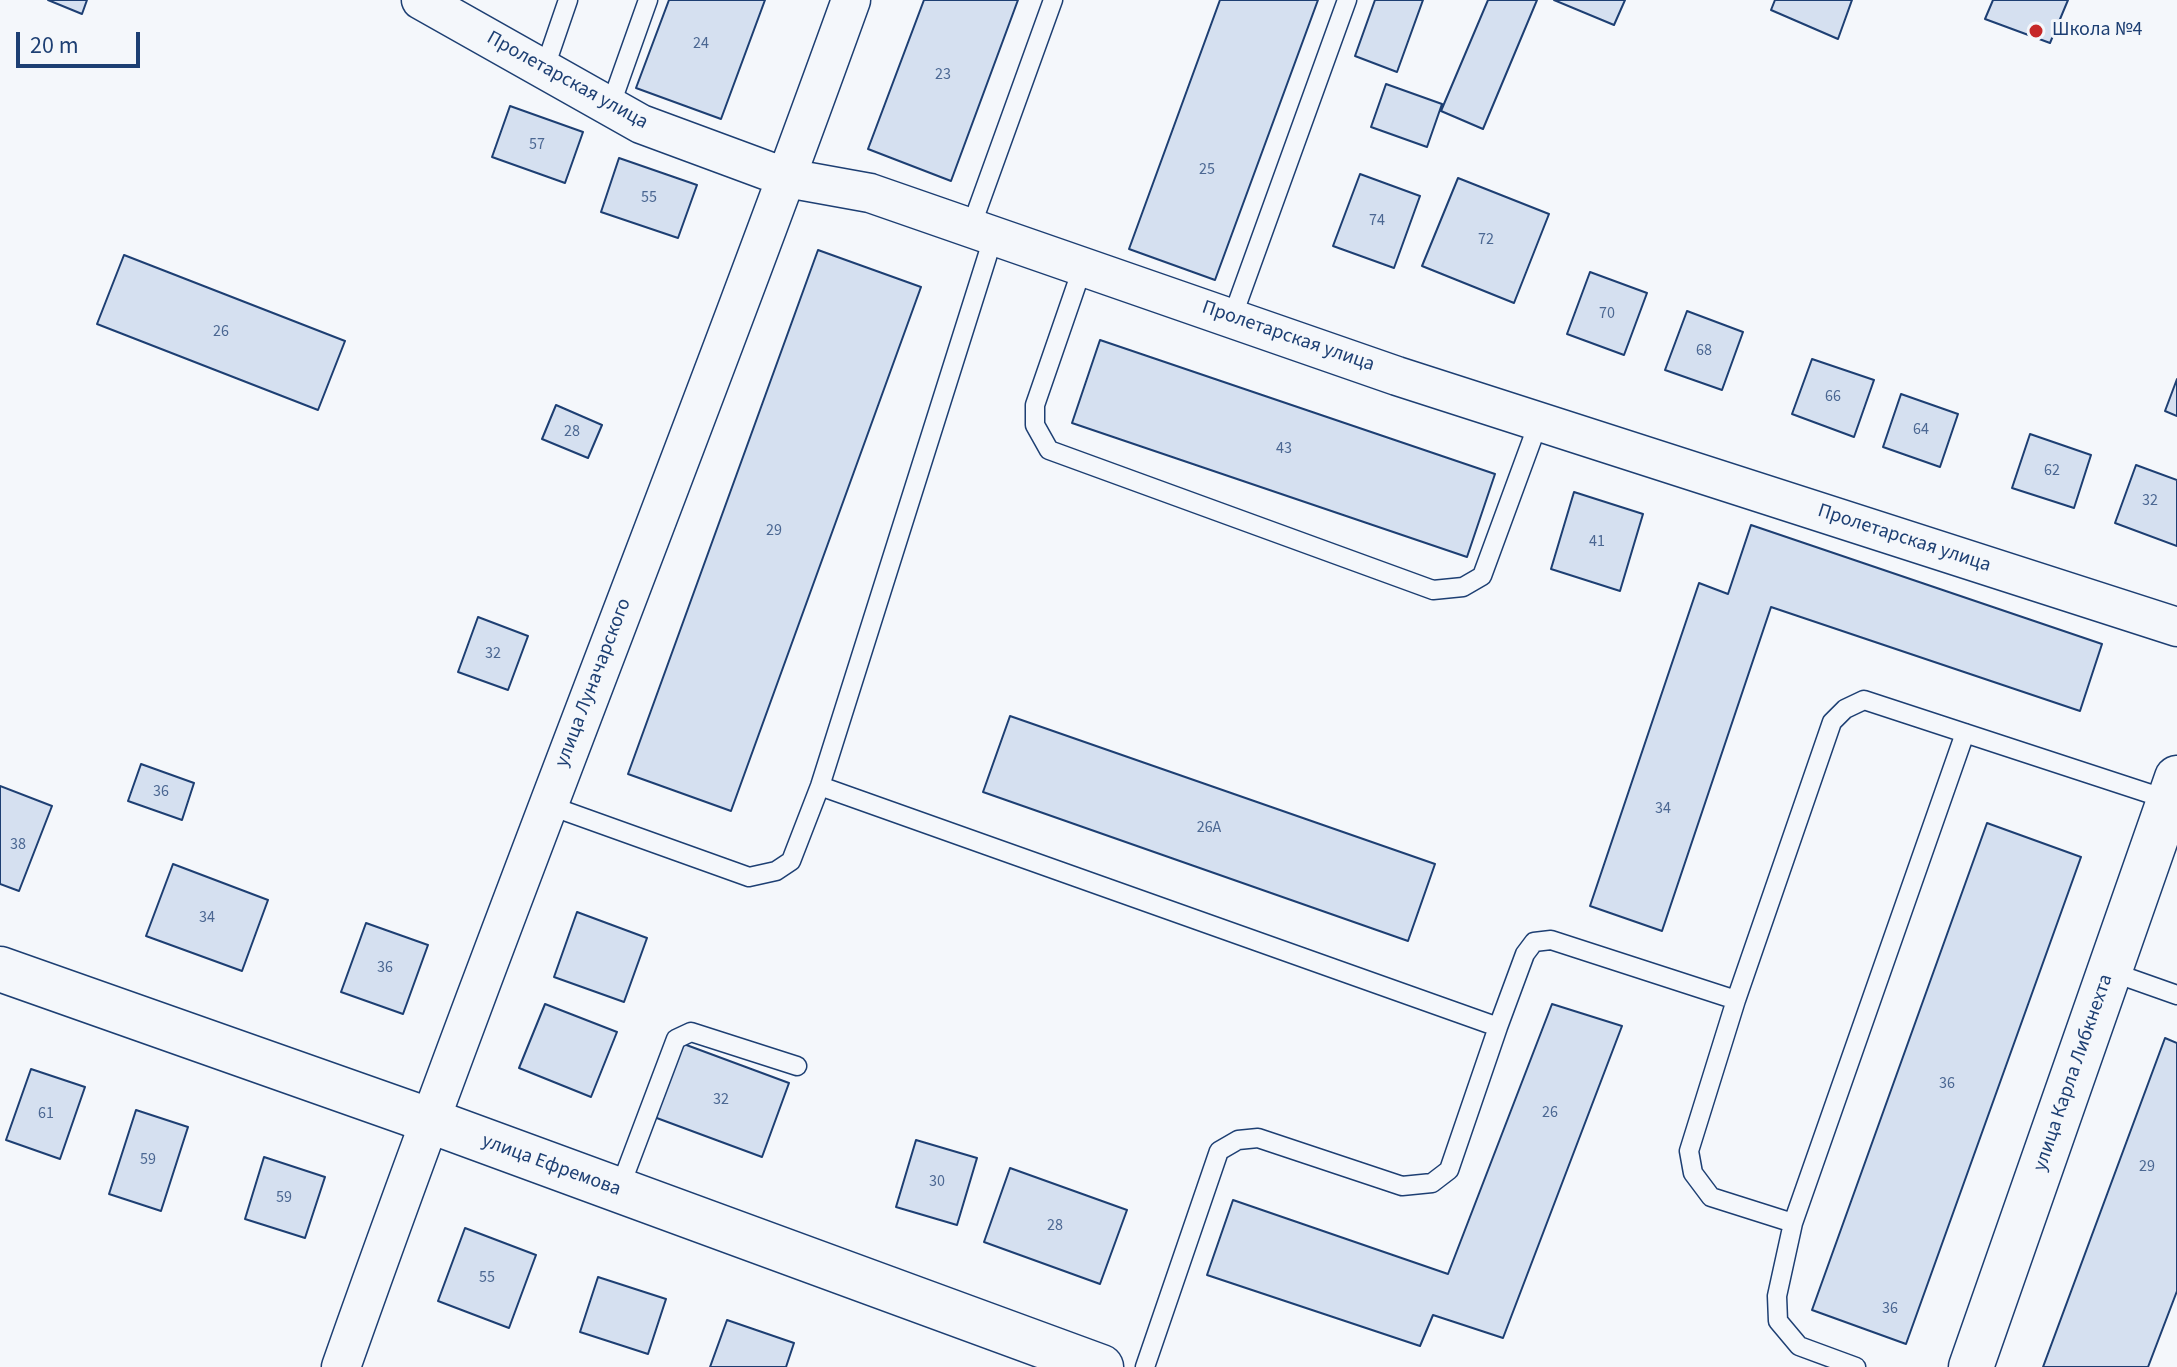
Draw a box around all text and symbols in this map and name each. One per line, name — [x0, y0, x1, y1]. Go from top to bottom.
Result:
scale bar — [20, 16, 144, 66]
place label: Школа №4 — [2052, 19, 2142, 43]
marker: Школа №4 — [2027, 22, 2045, 40]
street label: Пролетарская улица — [482, 27, 652, 135]
text: 20 m — [30, 28, 79, 63]
house number: 24 — [693, 34, 709, 54]
house number: 23 — [935, 65, 951, 85]
house number: 57 — [529, 135, 545, 155]
house number: 25 — [1199, 160, 1215, 180]
house number: 55 — [641, 188, 657, 208]
house number: 74 — [1369, 211, 1385, 231]
house number: 72 — [1478, 230, 1494, 250]
street label: Пролетарская улица — [1199, 296, 1377, 378]
house number: 70 — [1599, 304, 1615, 324]
house number: 26 — [213, 322, 229, 342]
house number: 68 — [1696, 341, 1712, 361]
house number: 66 — [1825, 387, 1841, 407]
house number: 64 — [1913, 420, 1929, 440]
house number: 28 — [564, 422, 580, 442]
house number: 43 — [1276, 439, 1292, 459]
house number: 62 — [2044, 461, 2060, 481]
house number: 32 — [2142, 491, 2158, 511]
street label: Пролетарская улица — [1814, 500, 1994, 578]
house number: 29 — [766, 521, 782, 541]
house number: 41 — [1589, 532, 1605, 552]
street label: улица Луначарского — [551, 595, 637, 771]
house number: 32 — [485, 644, 501, 664]
house number: 36 — [153, 782, 169, 802]
house number: 34 — [1655, 799, 1671, 819]
house number: 26А — [1197, 818, 1221, 838]
house number: 38 — [10, 835, 26, 855]
house number: 34 — [199, 908, 215, 928]
house number: 36 — [377, 958, 393, 978]
street label: улица Карла Либкнехта — [2029, 971, 2119, 1175]
house number: 36 — [1939, 1074, 1955, 1094]
house number: 32 — [713, 1090, 729, 1110]
house number: 26 — [1542, 1103, 1558, 1123]
house number: 61 — [38, 1104, 54, 1124]
street label: улица Ефремова — [478, 1130, 624, 1202]
house number: 59 — [140, 1150, 156, 1170]
house number: 29 — [2139, 1157, 2155, 1177]
house number: 30 — [929, 1172, 945, 1192]
house number: 59 — [276, 1188, 292, 1208]
house number: 28 — [1047, 1216, 1063, 1236]
house number: 55 — [479, 1268, 495, 1288]
house number: 36 — [1882, 1299, 1898, 1319]

